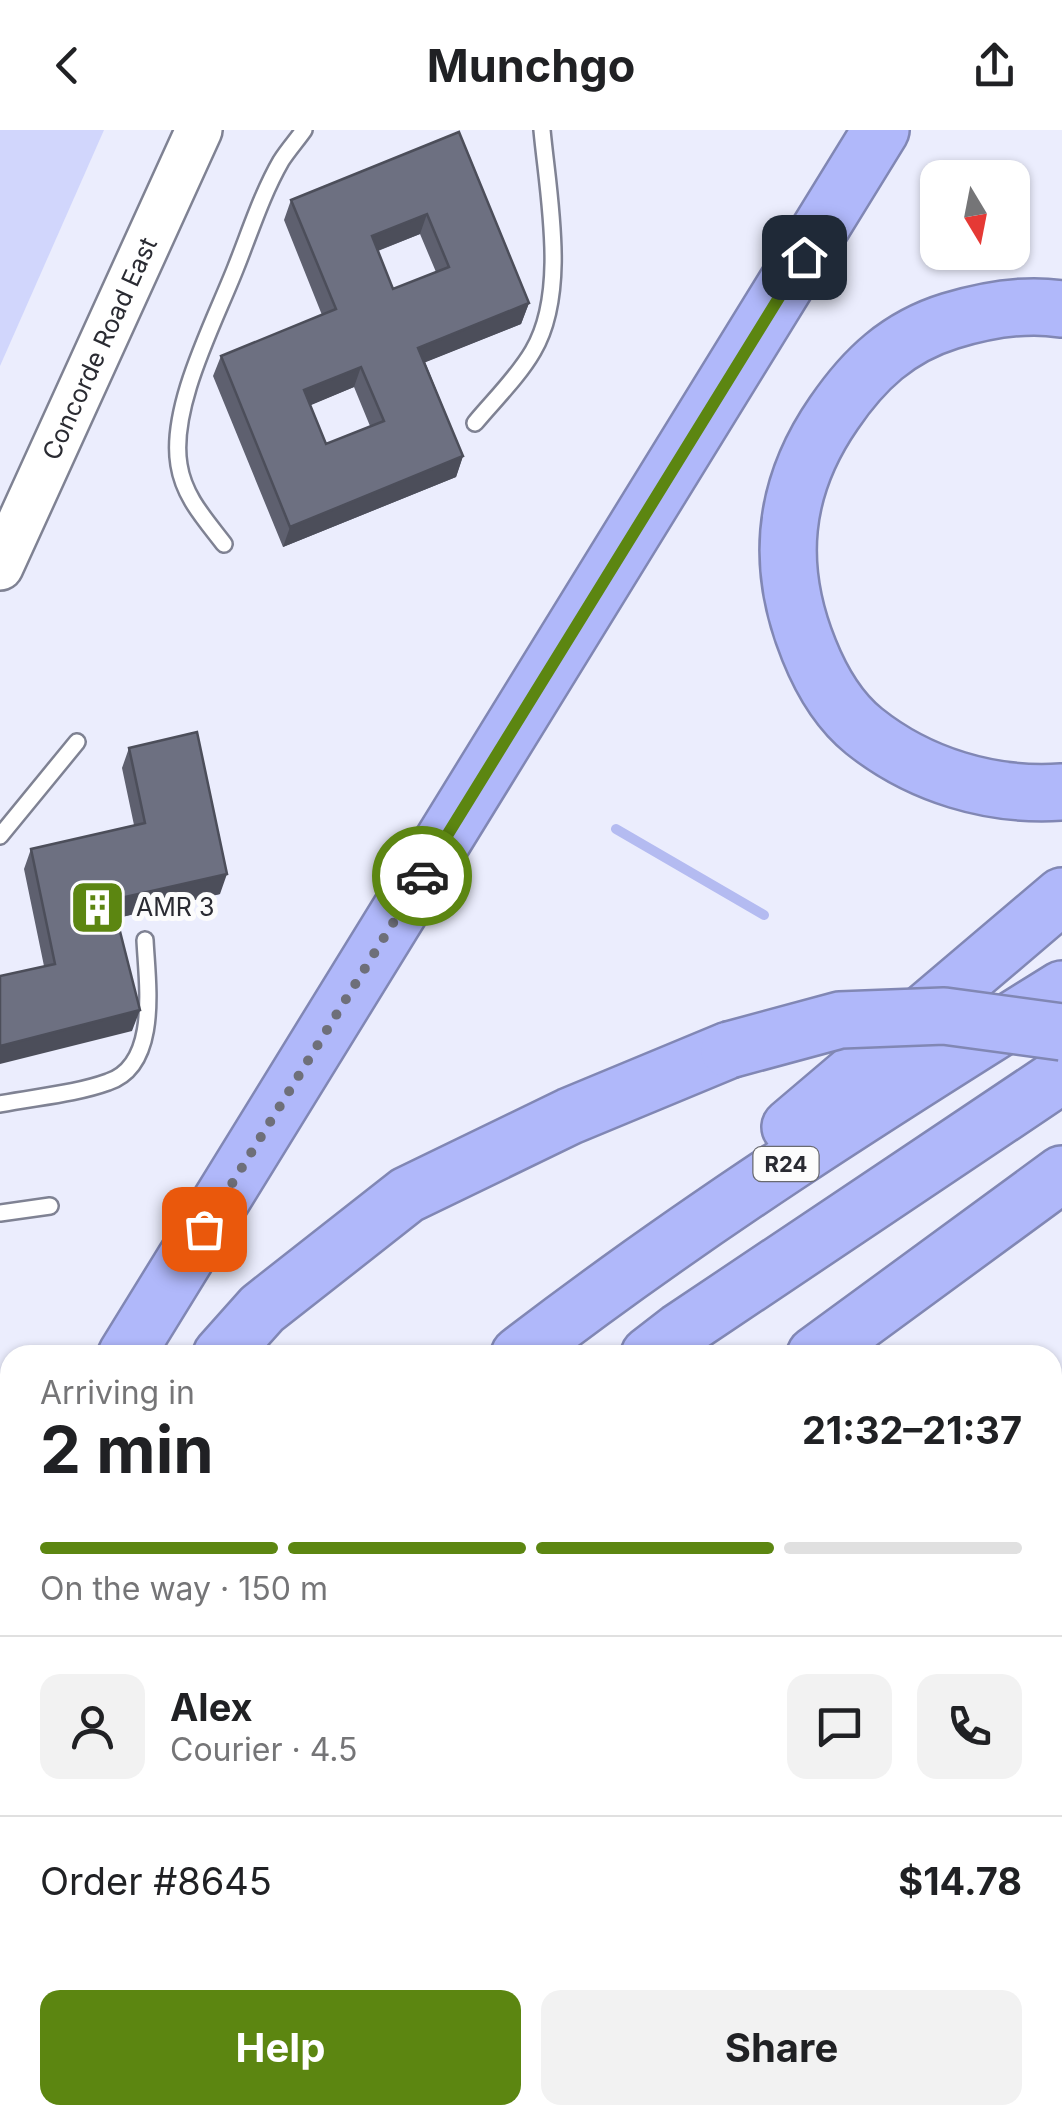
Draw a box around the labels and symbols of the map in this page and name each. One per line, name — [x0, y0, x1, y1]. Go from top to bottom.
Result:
north arrow — [920, 160, 1030, 270]
pin — [762, 215, 847, 300]
street label: Concorde Road East — [36, 233, 163, 465]
courier — [372, 826, 472, 926]
building icon: AMR 3 — [67, 877, 127, 937]
place label: AMR 3 — [136, 892, 214, 922]
road number: R24 — [754, 1147, 818, 1181]
pin — [162, 1187, 247, 1272]

